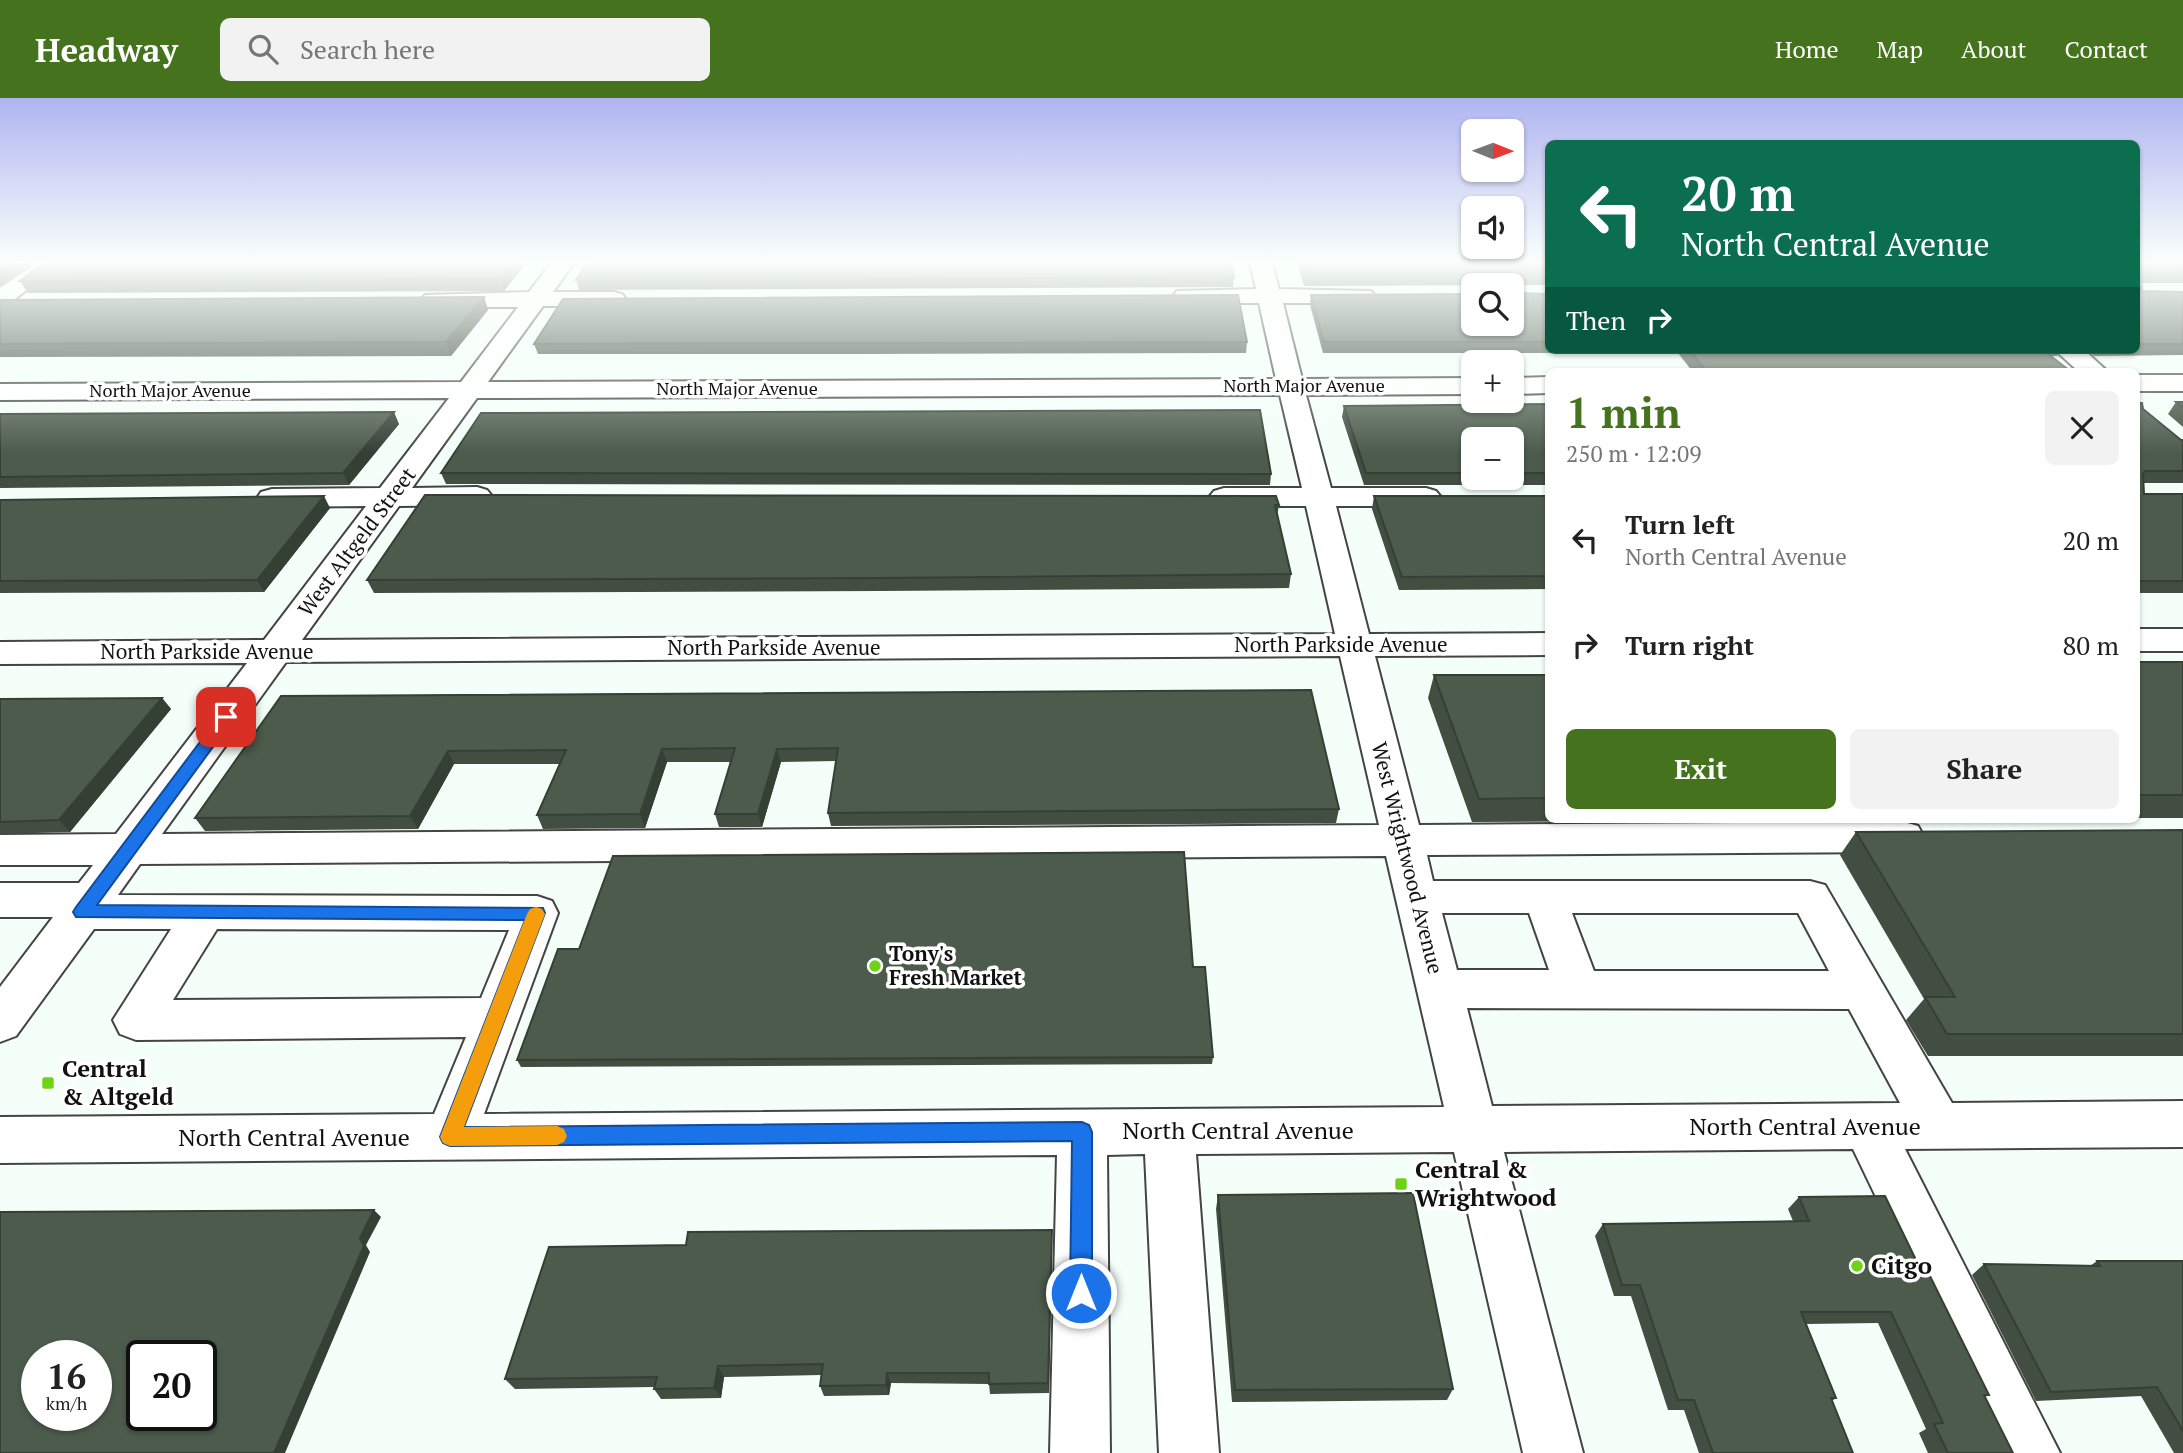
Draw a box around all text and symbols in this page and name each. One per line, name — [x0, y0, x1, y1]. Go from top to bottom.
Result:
search box — [220, 18, 710, 81]
text: Headway — [35, 28, 178, 71]
icon: search — [244, 30, 282, 68]
text: Search here — [300, 32, 435, 66]
text: Home — [1775, 33, 1839, 65]
text: Map — [1877, 33, 1923, 65]
text: About — [1961, 33, 2027, 65]
text: Contact — [2065, 33, 2148, 65]
north arrow — [1461, 119, 1524, 182]
map controls — [1461, 119, 1524, 490]
text: 20 m — [1681, 160, 1795, 225]
icon: left — [1566, 168, 1657, 259]
button: sound — [1461, 196, 1524, 259]
text: North Central Avenue — [1681, 223, 1990, 265]
button: search — [1461, 273, 1524, 336]
icon: right — [1640, 301, 1678, 339]
text: Then — [1566, 303, 1626, 337]
button: + — [1461, 350, 1524, 413]
street label: North Major Avenue — [1223, 373, 1385, 397]
street label: North Major Avenue — [656, 376, 818, 400]
street label: North Major Avenue — [89, 378, 251, 402]
text: 1 min — [1566, 384, 1681, 440]
button: close — [2045, 391, 2119, 465]
button: − — [1461, 427, 1524, 490]
text: 250 m · 12:09 — [1566, 438, 1701, 469]
street label: West Altgeld Street — [291, 461, 422, 622]
text: Turn left — [1625, 507, 1735, 541]
icon: left — [1566, 521, 1604, 559]
text: 20 m — [2063, 523, 2119, 557]
text: North Central Avenue — [1625, 541, 1847, 572]
icon: right — [1566, 626, 1604, 664]
text: Turn right — [1625, 628, 1754, 662]
text: 80 m — [2063, 628, 2119, 662]
street label: North Parkside Avenue — [1234, 630, 1448, 658]
street label: North Parkside Avenue — [667, 633, 881, 661]
street label: North Parkside Avenue — [100, 637, 314, 665]
pin — [196, 687, 256, 747]
icon: arrive — [207, 698, 245, 736]
button: Exit — [1566, 729, 1836, 809]
button: Share — [1850, 729, 2119, 809]
street label: West Wrightwood Avenue — [1366, 739, 1450, 977]
place label: Tony's Fresh Market — [889, 939, 1022, 991]
marker: Tony's Fresh Market — [867, 958, 883, 974]
place label: Central & Altgeld — [62, 1052, 174, 1112]
marker: Central & Altgeld — [40, 1075, 56, 1091]
street label: North Central Avenue — [1689, 1110, 1921, 1142]
street label: North Central Avenue — [1122, 1114, 1354, 1146]
street label: North Central Avenue — [178, 1121, 410, 1153]
place label: Central & Wrightwood — [1415, 1153, 1557, 1213]
marker: Central & Wrightwood — [1393, 1176, 1409, 1192]
place label: Citgo — [1871, 1249, 1932, 1281]
position arrow — [1044, 1256, 1118, 1330]
marker: Citgo — [1849, 1258, 1865, 1274]
speed limit sign: 20 — [126, 1340, 217, 1431]
text: 16 — [47, 1353, 86, 1399]
text: km/h — [46, 1391, 87, 1415]

